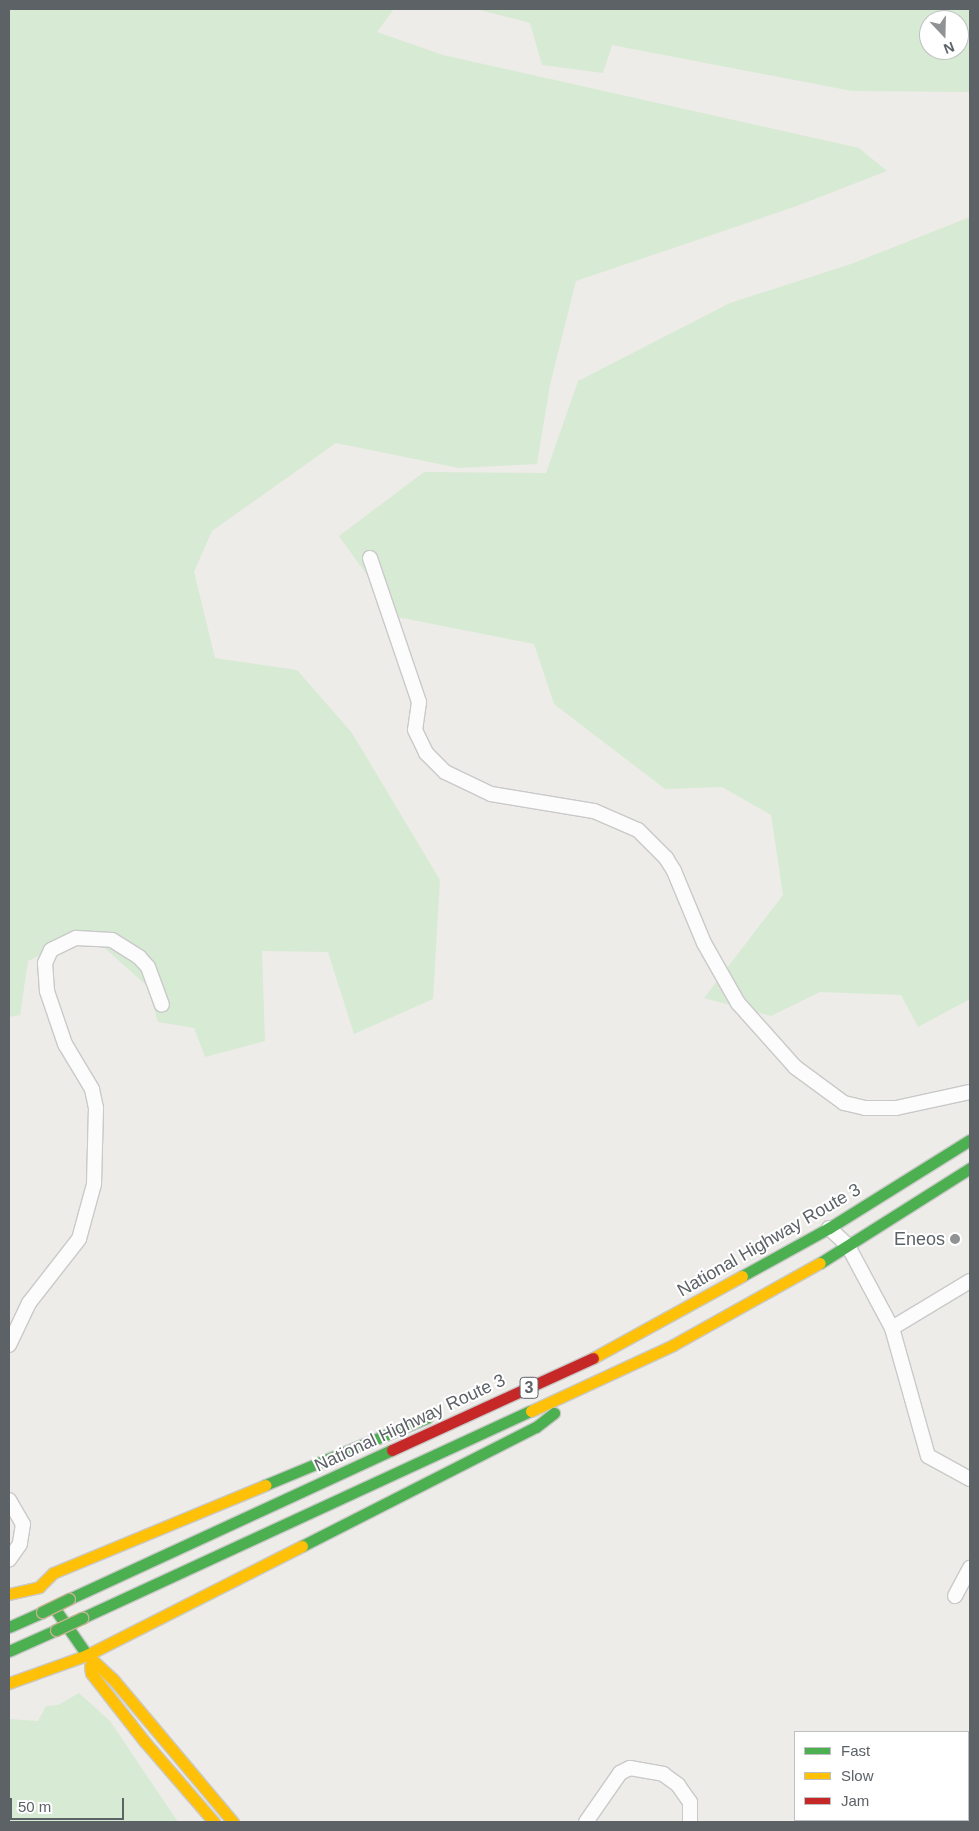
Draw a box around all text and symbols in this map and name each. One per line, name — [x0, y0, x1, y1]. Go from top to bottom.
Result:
north arrow — [919, 10, 969, 60]
text: N — [941, 39, 957, 57]
street label: National Highway Route 3 — [673, 1179, 865, 1301]
place label: Eneos — [894, 1228, 945, 1250]
marker: Eneos — [949, 1233, 961, 1245]
street label: National Highway Route 3 — [311, 1369, 509, 1477]
road number: 3 — [519, 1375, 539, 1402]
legend — [794, 1731, 969, 1821]
text: Fast — [841, 1742, 870, 1759]
text: Slow — [841, 1767, 874, 1784]
scale bar — [12, 1788, 126, 1820]
text: Jam — [841, 1792, 869, 1809]
text: 50 m — [18, 1798, 51, 1815]

